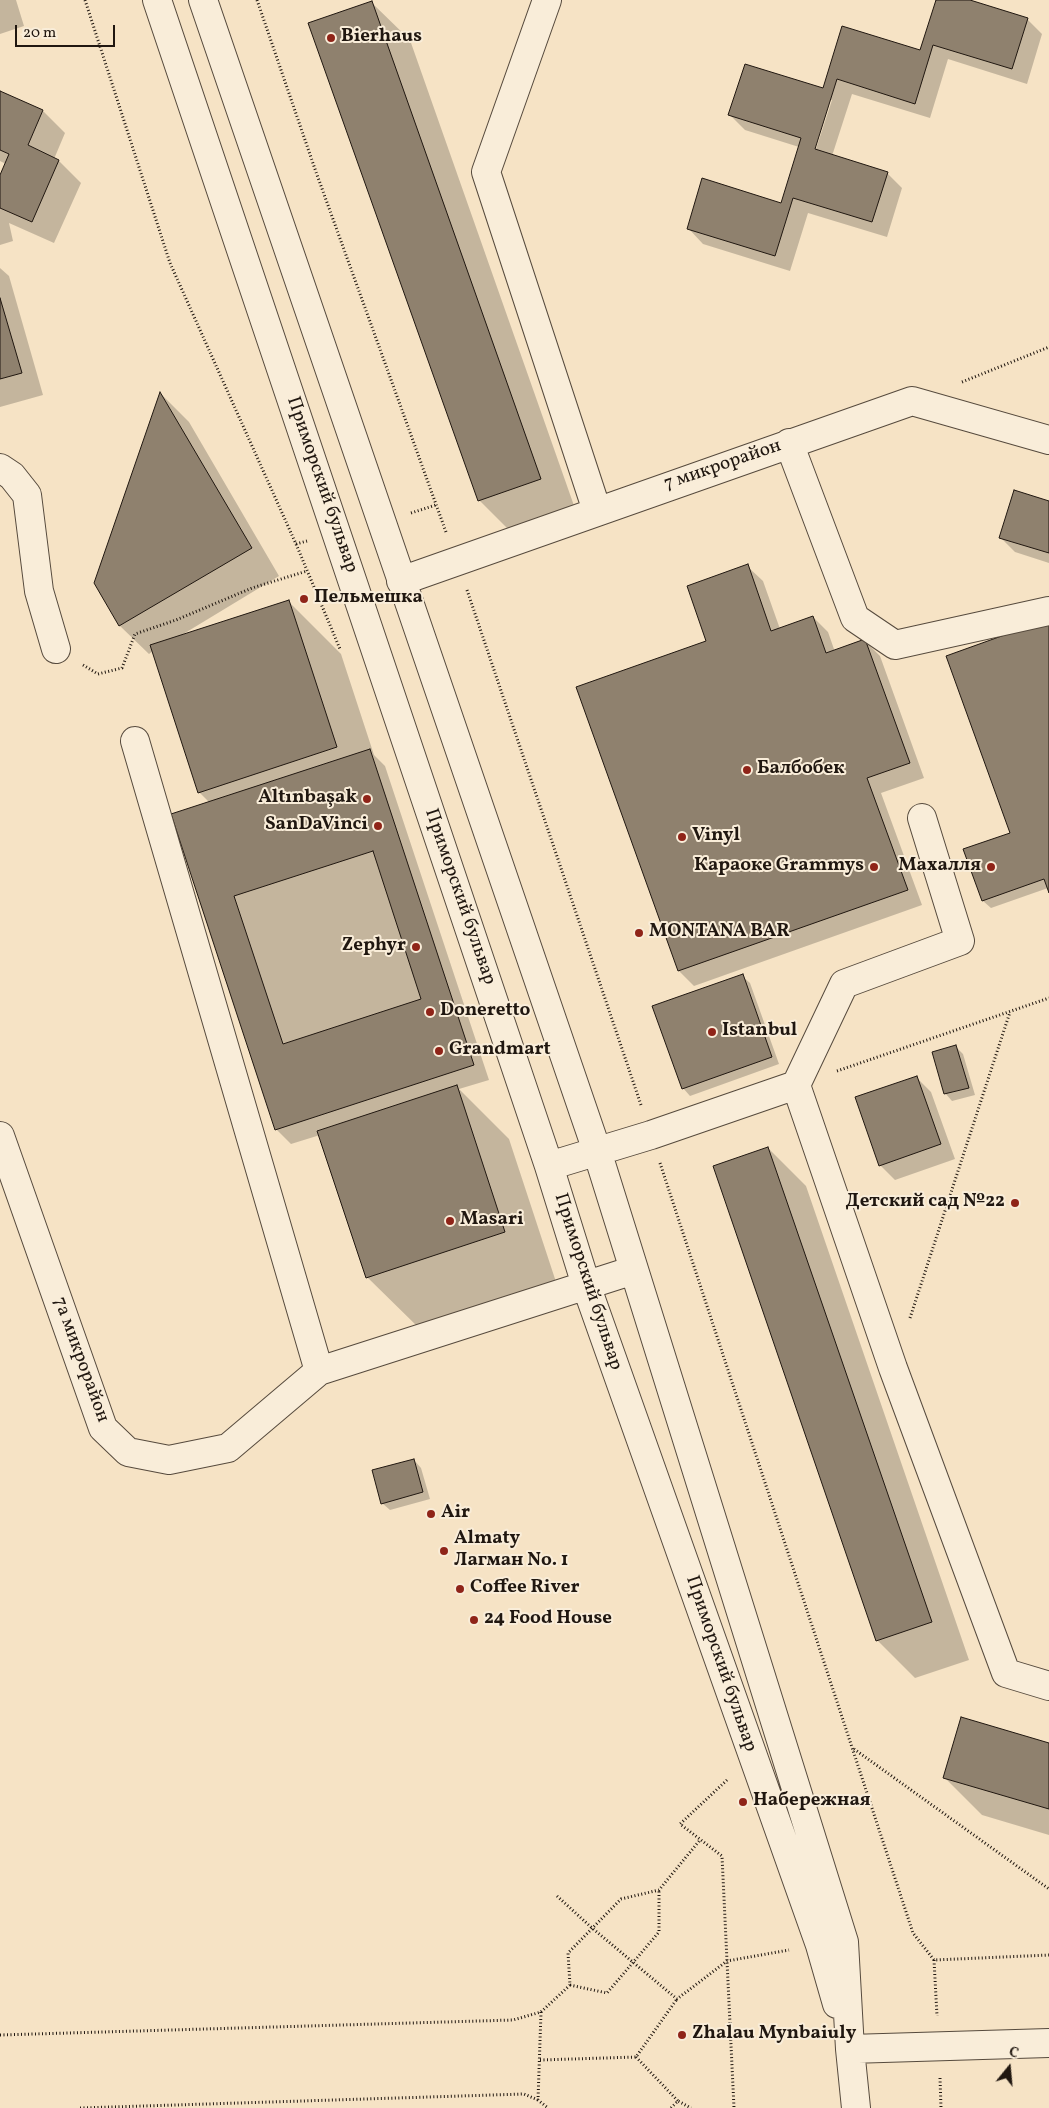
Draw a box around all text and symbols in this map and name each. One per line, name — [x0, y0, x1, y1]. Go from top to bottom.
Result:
scale bar — [18, 15, 118, 47]
text: 20 m — [23, 23, 56, 44]
place label: Bierhaus — [341, 27, 422, 49]
marker: Bierhaus — [325, 32, 337, 44]
street label: Приморский бульвар — [280, 394, 362, 576]
street label: 7 микрорайон — [661, 435, 785, 497]
place label: Пельмешка — [314, 588, 423, 610]
marker: Пельмешка — [298, 593, 310, 605]
place label: Балбобек — [757, 759, 845, 781]
marker: Балбобек — [741, 764, 753, 776]
place label: Altınbaşak — [258, 788, 357, 810]
marker: Altınbaşak — [361, 793, 373, 805]
street label: Приморский бульвар — [418, 806, 500, 988]
place label: SanDaVinci — [265, 815, 368, 837]
marker: SanDaVinci — [372, 820, 384, 832]
place label: Vinyl — [692, 826, 740, 848]
marker: Vinyl — [676, 831, 688, 843]
place label: Караоке Grammys — [694, 856, 864, 878]
place label: Махалля — [898, 856, 981, 878]
marker: Караоке Grammys — [868, 861, 880, 873]
marker: Махалля — [985, 861, 997, 873]
place label: MONTANA BAR — [649, 922, 789, 944]
marker: MONTANA BAR — [633, 927, 645, 939]
place label: Zephyr — [342, 936, 406, 958]
marker: Zephyr — [410, 941, 422, 953]
place label: Doneretto — [440, 1001, 530, 1023]
marker: Doneretto — [424, 1006, 436, 1018]
place label: Istanbul — [722, 1021, 797, 1043]
marker: Istanbul — [706, 1026, 718, 1038]
place label: Grandmart — [449, 1040, 551, 1062]
marker: Grandmart — [433, 1045, 445, 1057]
street label: Приморский бульвар — [548, 1191, 626, 1373]
place label: Детский сад №22 — [845, 1192, 1005, 1214]
marker: Детский сад №22 — [1009, 1197, 1021, 1209]
place label: Masari — [460, 1210, 524, 1232]
marker: Masari — [444, 1215, 456, 1227]
street label: 7а микрорайон — [47, 1294, 113, 1426]
place label: Air — [441, 1503, 470, 1525]
marker: Air — [425, 1508, 437, 1520]
place label: Almaty Лагман No. 1 — [454, 1529, 569, 1573]
marker: Almaty Лагман No. 1 — [438, 1545, 450, 1557]
street label: Приморский бульвар — [679, 1573, 761, 1755]
place label: Coffee River — [470, 1578, 580, 1600]
marker: Coffee River — [454, 1583, 466, 1595]
place label: 24 Food House — [484, 1609, 612, 1631]
marker: 24 Food House — [468, 1614, 480, 1626]
place label: Набережная — [753, 1791, 871, 1813]
marker: Набережная — [737, 1796, 749, 1808]
place label: Zhalau Mynbaiuly — [692, 2024, 856, 2046]
marker: Zhalau Mynbaiuly — [676, 2029, 688, 2041]
north arrow — [984, 2043, 1034, 2093]
text: С — [1006, 2043, 1021, 2064]

